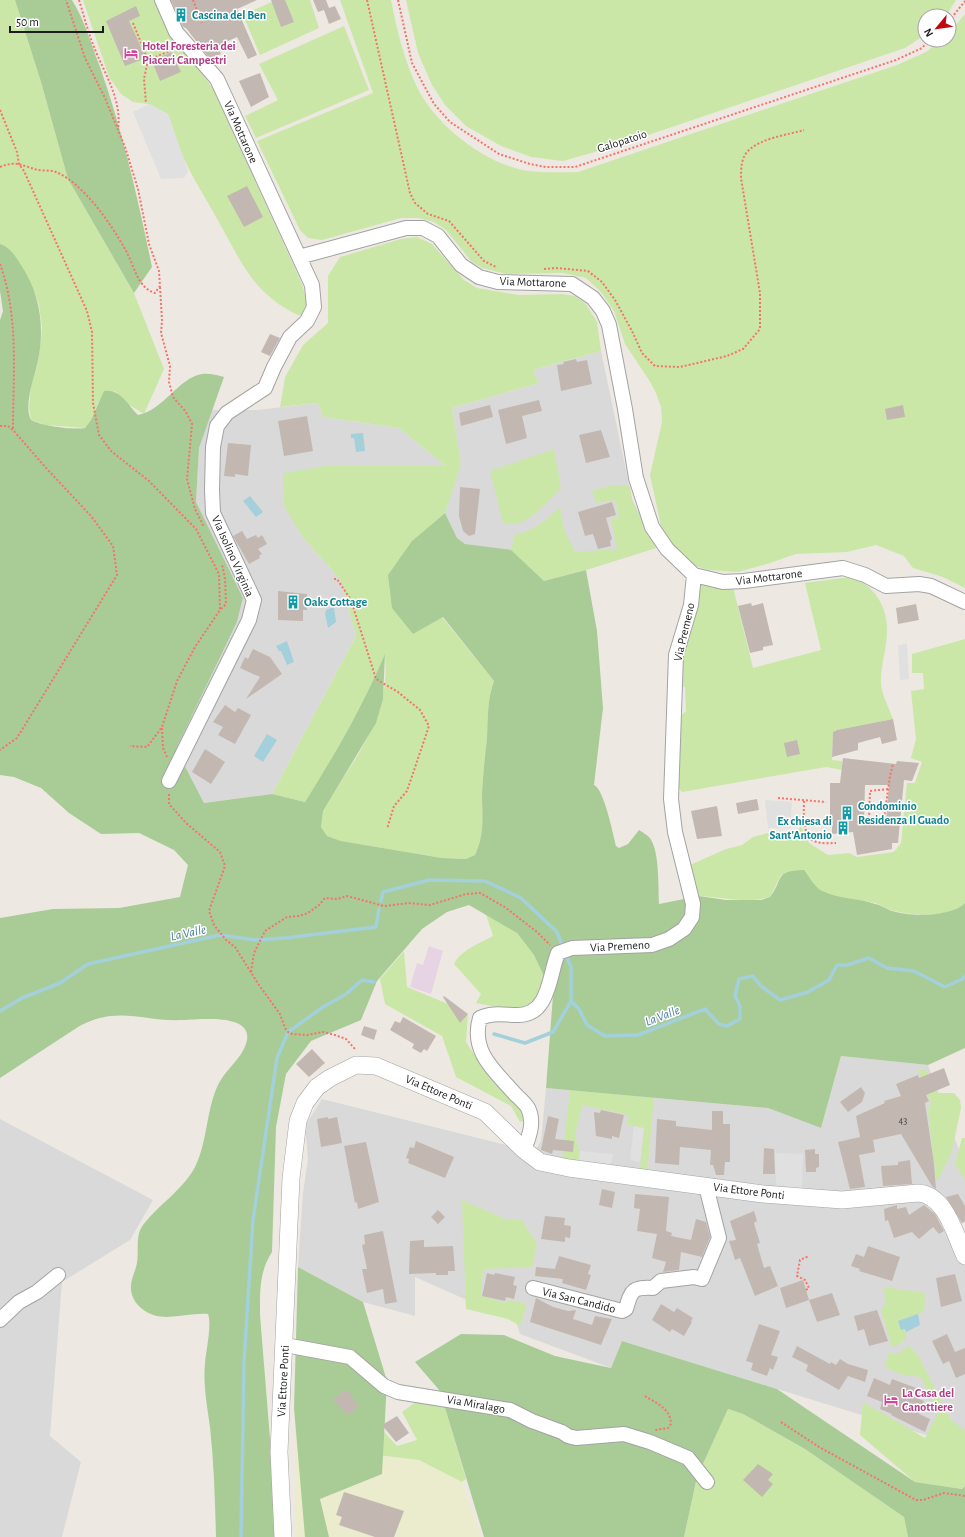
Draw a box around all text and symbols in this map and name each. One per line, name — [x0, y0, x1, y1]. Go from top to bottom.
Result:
building icon: Cascina del Ben — [173, 7, 189, 23]
scale bar — [10, 8, 103, 34]
north arrow — [917, 8, 957, 48]
place label: Cascina del Ben — [192, 9, 266, 21]
text: 50 m — [16, 16, 39, 28]
text: N — [922, 27, 935, 39]
place label: Hotel Foresteria dei Piaceri Campestri — [142, 40, 236, 66]
hotel icon: Hotel Foresteria dei Piaceri Campestri — [123, 45, 139, 61]
street label: Via Mottarone — [222, 99, 260, 165]
street label: Galopatoio — [596, 127, 648, 155]
street label: Via Mottarone — [499, 275, 567, 289]
street label: Via Isolino Virginia — [210, 514, 256, 599]
street label: Via Mottarone — [735, 567, 803, 587]
building icon: Oaks Cottage — [285, 594, 301, 610]
place label: Oaks Cottage — [304, 596, 368, 608]
street label: Via Premeno — [671, 601, 697, 663]
place label: Condominio Residenza Il Guado — [858, 800, 949, 826]
building icon: Condominio Residenza Il Guado — [839, 805, 855, 821]
place label: Ex chiesa di Sant'Antonio — [769, 815, 832, 841]
building icon: Ex chiesa di Sant'Antonio — [835, 820, 851, 836]
water label: La Valle — [169, 923, 207, 944]
street label: Via Premeno — [590, 938, 650, 954]
water label: La Valle — [643, 1004, 682, 1029]
street label: Via Ettore Ponti — [404, 1072, 474, 1112]
house number: 43 — [899, 1116, 907, 1126]
street label: Via Ettore Ponti — [713, 1181, 785, 1201]
street label: Via San Candido — [541, 1285, 617, 1315]
street label: Via Ettore Ponti — [275, 1345, 291, 1417]
place label: La Casa del Canottiere — [902, 1387, 954, 1413]
hotel icon: La Casa del Canottiere — [883, 1392, 899, 1408]
street label: Via Miralago — [446, 1393, 506, 1415]

